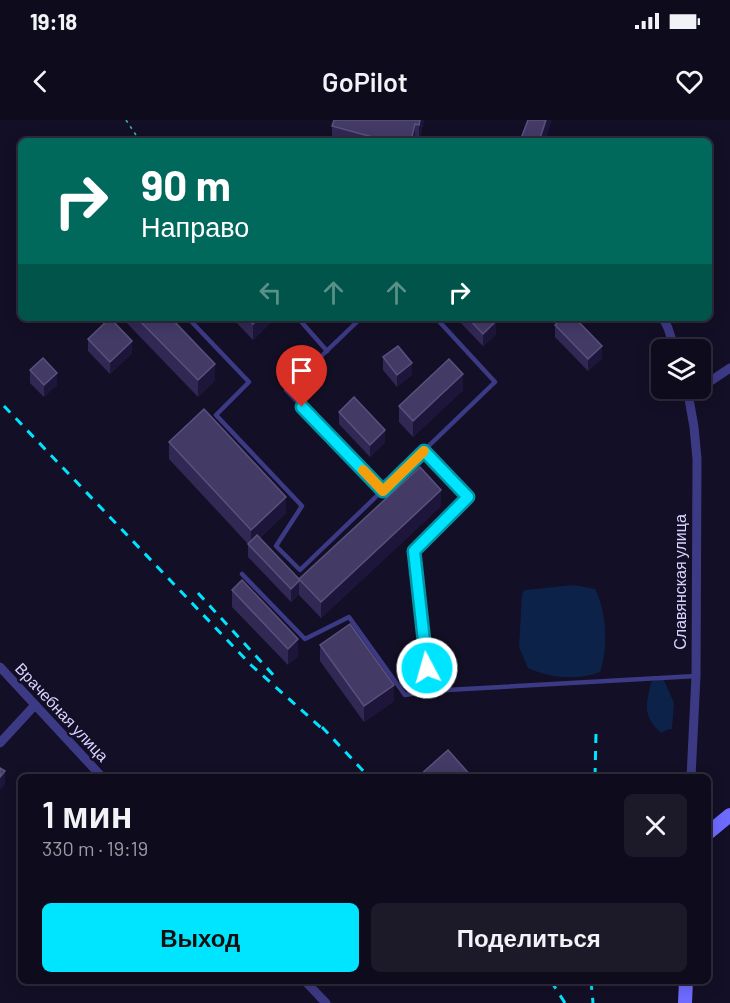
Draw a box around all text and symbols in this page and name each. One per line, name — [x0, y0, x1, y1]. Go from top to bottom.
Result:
text: 19:18 — [30, 8, 77, 34]
icon: back — [24, 65, 57, 98]
text: GoPilot — [322, 65, 408, 97]
icon: heart — [673, 65, 706, 98]
text: 90 m — [141, 159, 231, 209]
icon: right — [42, 162, 120, 240]
text: Направо — [141, 210, 249, 242]
icon: left — [254, 276, 287, 309]
icon: ahead — [317, 276, 350, 309]
icon: ahead — [380, 276, 413, 309]
icon: right — [443, 276, 476, 309]
map controls — [651, 339, 711, 399]
button: layers — [651, 339, 711, 399]
pin — [276, 345, 327, 407]
icon: arrive — [285, 354, 318, 387]
street label: Славянская улица — [670, 514, 689, 650]
position arrow — [395, 636, 459, 700]
street label: Врачебная улица — [12, 658, 113, 765]
text: 1 мин — [42, 792, 132, 835]
button: close — [624, 794, 687, 857]
text: 330 m · 19:19 — [42, 836, 148, 860]
button: Выход — [42, 903, 359, 972]
button: Поделиться — [371, 903, 687, 972]

